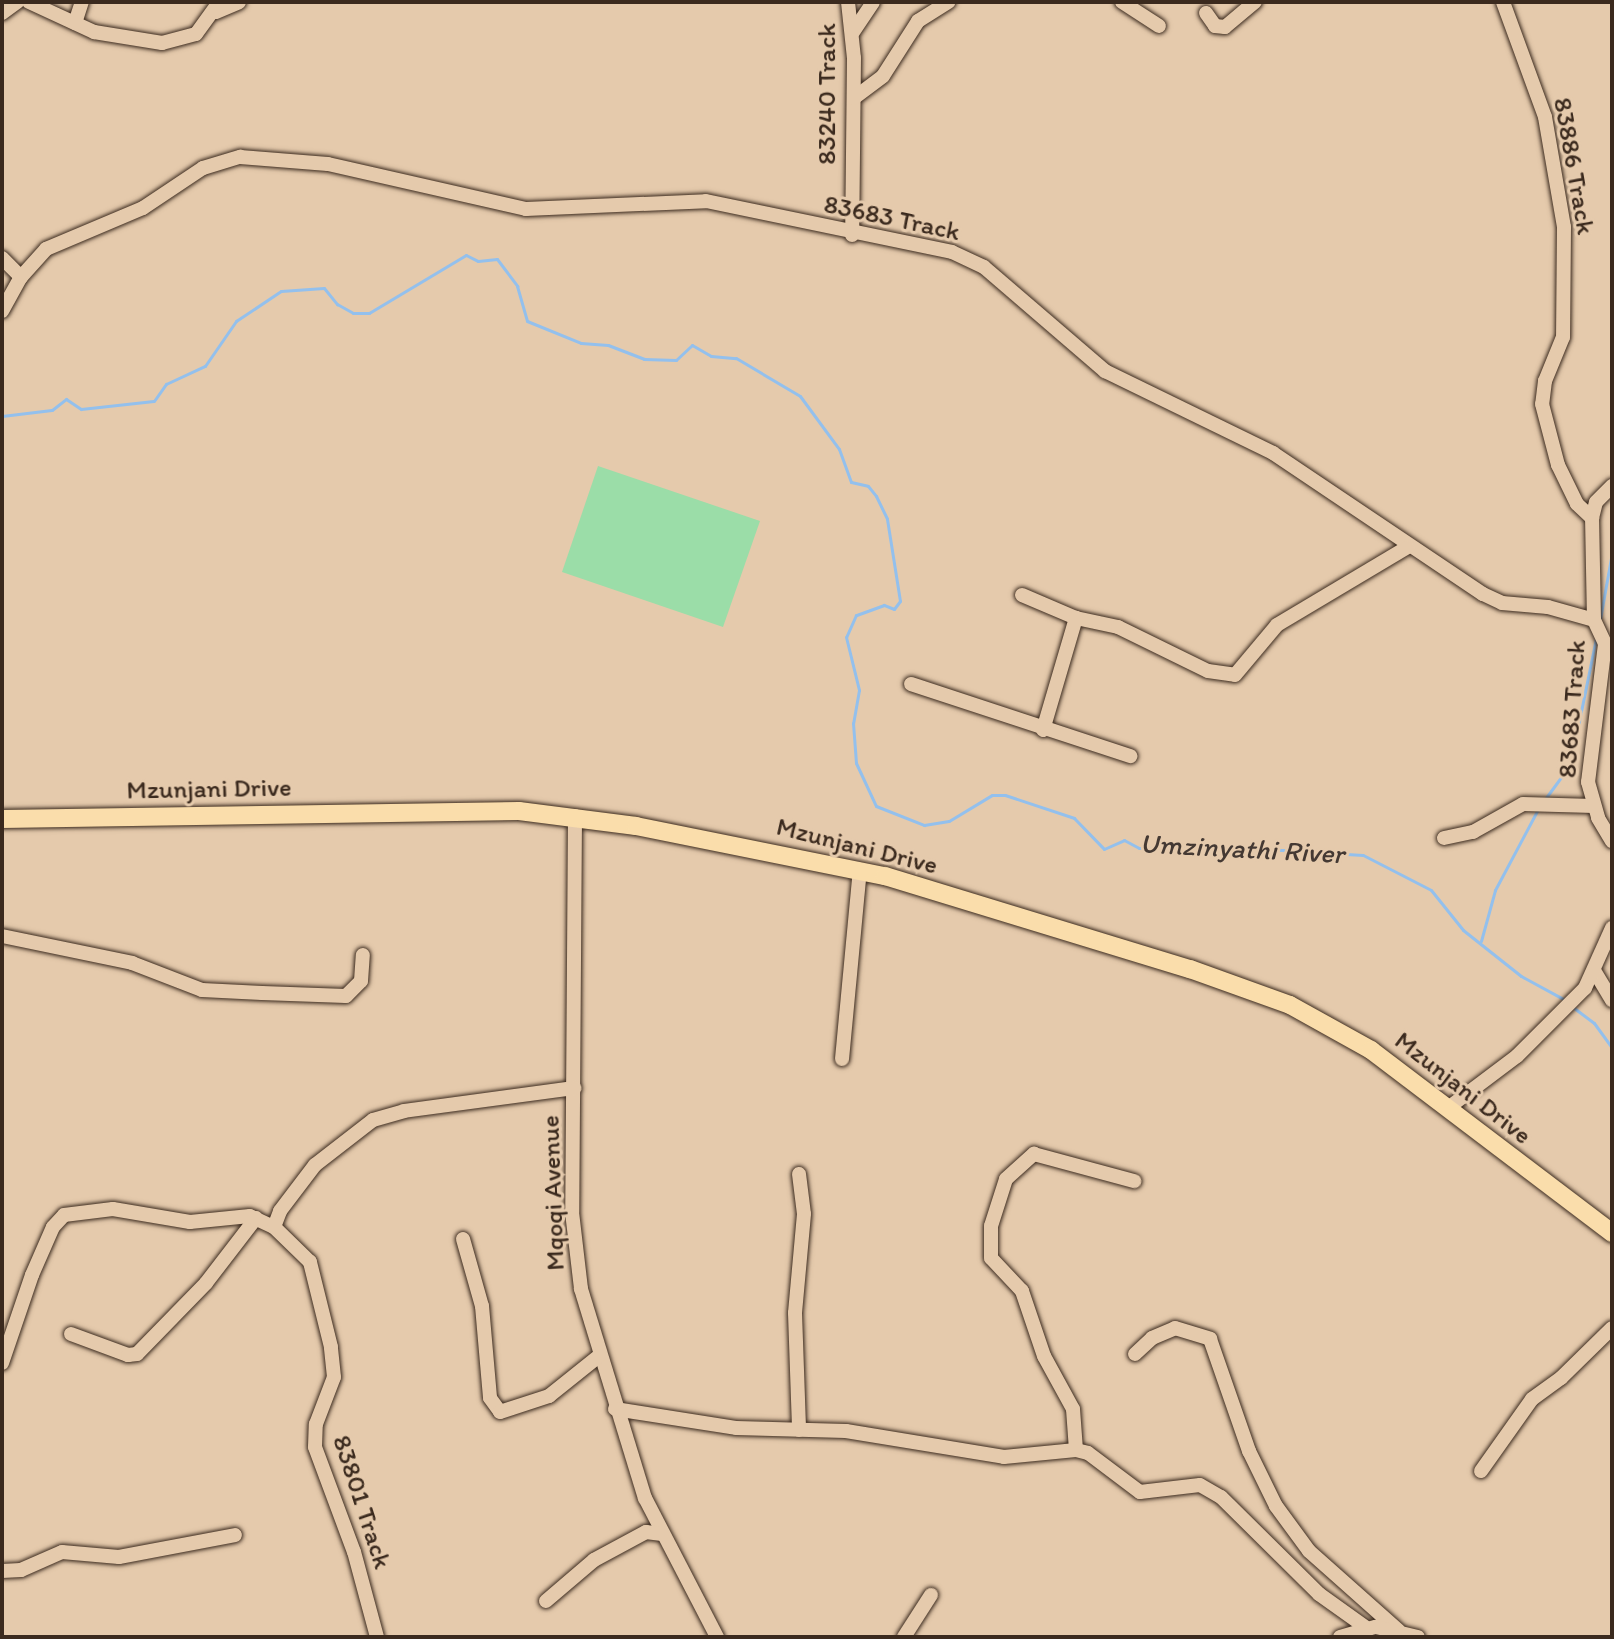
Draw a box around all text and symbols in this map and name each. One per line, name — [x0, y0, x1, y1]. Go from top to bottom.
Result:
street label: 83240 Track — [811, 23, 843, 165]
street label: 83886 Track — [1547, 95, 1601, 237]
street label: 83683 Track — [821, 188, 963, 248]
street label: 83683 Track — [1552, 639, 1592, 779]
street label: Mzunjani Drive — [126, 772, 292, 806]
street label: Mzunjani Drive — [773, 811, 941, 881]
water label: Umzinyathi River — [1139, 826, 1345, 870]
street label: Mzunjani Drive — [1388, 1025, 1538, 1151]
street label: Mqoqi Avenue — [535, 1115, 571, 1271]
street label: 83801 Track — [326, 1431, 398, 1573]

